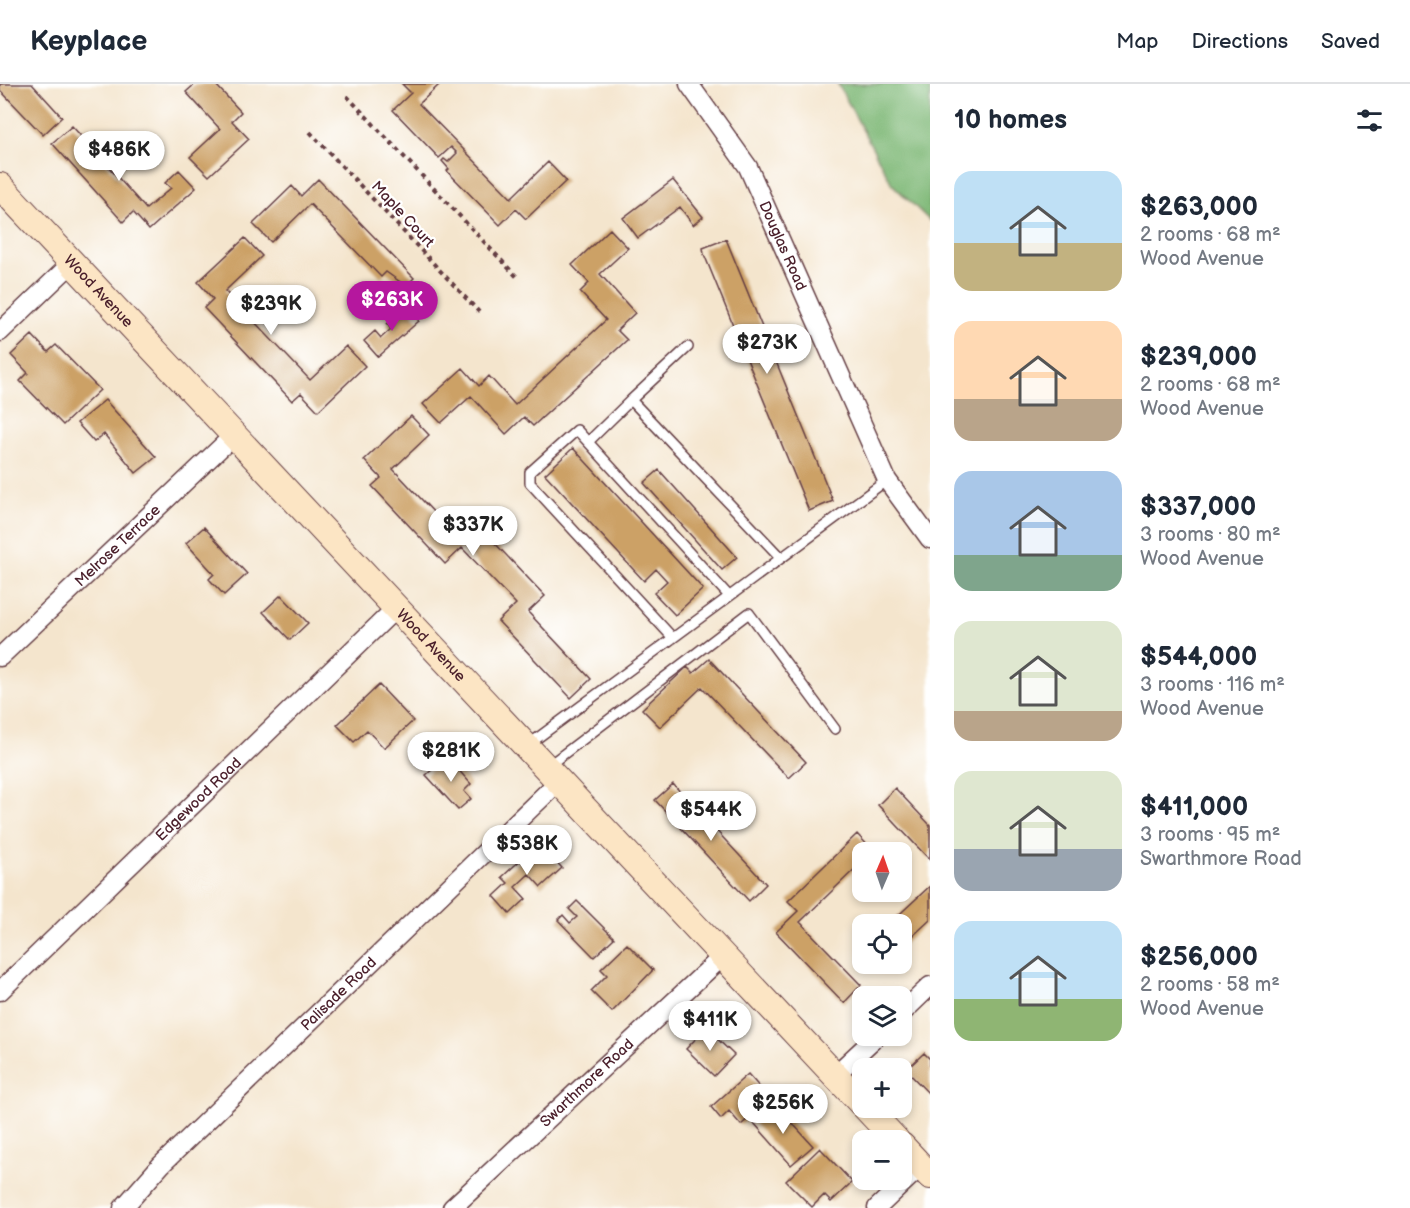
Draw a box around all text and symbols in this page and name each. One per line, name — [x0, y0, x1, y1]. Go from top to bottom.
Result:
text: Keyplace — [30, 25, 147, 58]
text: Map — [1116, 29, 1159, 54]
text: Directions — [1192, 29, 1288, 54]
text: Saved — [1321, 29, 1380, 54]
icon: filters — [1353, 104, 1386, 137]
text: 10 homes — [954, 105, 1067, 136]
pin: $486K — [77, 131, 161, 182]
text: $486K — [88, 138, 150, 162]
street label: Maple Court — [367, 177, 438, 252]
text: $263,000 — [1140, 192, 1258, 223]
icon: home — [1002, 195, 1074, 267]
street label: Douglas Road — [754, 198, 811, 294]
text: 2 rooms · 68 m² — [1140, 223, 1281, 247]
text: Wood Avenue — [1140, 247, 1264, 271]
street label: Wood Avenue — [59, 251, 137, 332]
pin: $263K — [350, 281, 434, 332]
pin: $239K — [229, 285, 313, 336]
text: $263K — [361, 288, 423, 312]
text: $239K — [240, 292, 302, 316]
pin: $273K — [725, 324, 809, 375]
text: $273K — [737, 331, 797, 355]
text: $239,000 — [1140, 342, 1257, 373]
icon: home — [1002, 345, 1074, 417]
text: 2 rooms · 68 m² — [1140, 373, 1281, 397]
text: Wood Avenue — [1140, 397, 1264, 421]
text: $337,000 — [1140, 492, 1256, 523]
icon: home — [1002, 495, 1074, 567]
street label: Melrose Terrace — [71, 501, 165, 591]
pin: $337K — [431, 506, 515, 557]
text: $337K — [442, 513, 504, 537]
text: 3 rooms · 80 m² — [1140, 523, 1281, 547]
text: Wood Avenue — [1140, 547, 1264, 571]
street label: Wood Avenue — [392, 605, 470, 686]
text: $544,000 — [1140, 642, 1257, 673]
icon: home — [1002, 645, 1074, 717]
text: 3 rooms · 116 m² — [1140, 673, 1285, 697]
text: Wood Avenue — [1140, 697, 1264, 721]
pin: $281K — [409, 732, 493, 783]
text: $281K — [421, 739, 481, 763]
street label: Edgewood Road — [152, 754, 246, 845]
pin: $544K — [669, 791, 753, 842]
text: $411,000 — [1140, 792, 1248, 823]
icon: home — [1002, 795, 1074, 867]
text: $544K — [680, 798, 742, 822]
text: 3 rooms · 95 m² — [1140, 823, 1280, 847]
pin: $538K — [485, 825, 569, 876]
text: $538K — [496, 832, 558, 856]
north arrow — [852, 842, 912, 902]
map controls — [852, 842, 912, 1190]
text: Swarthmore Road — [1140, 847, 1302, 871]
button: locate — [852, 914, 912, 974]
text: $256,000 — [1140, 942, 1258, 973]
icon: home — [1002, 945, 1074, 1017]
street label: Palisade Road — [297, 953, 381, 1035]
text: 2 rooms · 58 m² — [1140, 973, 1280, 997]
button: layers — [852, 986, 912, 1046]
text: Wood Avenue — [1140, 997, 1264, 1021]
pin: $411K — [668, 1001, 752, 1052]
text: $411K — [683, 1008, 738, 1032]
street label: Swarthmore Road — [536, 1035, 638, 1131]
button: + — [852, 1058, 912, 1118]
pin: $256K — [741, 1084, 825, 1135]
text: $256K — [752, 1091, 814, 1115]
button: − — [852, 1130, 912, 1190]

